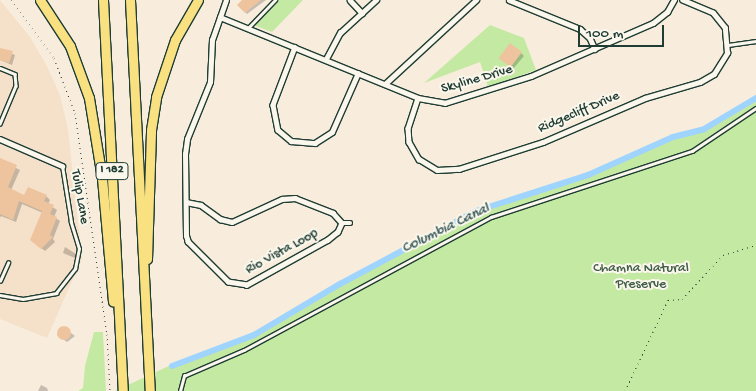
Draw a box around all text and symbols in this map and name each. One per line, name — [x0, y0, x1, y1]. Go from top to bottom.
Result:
scale bar — [581, 15, 667, 47]
text: 100 m — [586, 25, 623, 43]
street label: Skyline Drive — [439, 62, 515, 98]
street label: Ridgecliff Drive — [536, 88, 622, 138]
road number: I 182 — [94, 162, 130, 180]
street label: Tulip Lane — [66, 168, 92, 226]
water label: Columbia Canal — [399, 200, 493, 258]
street label: Rio Vista Loop — [243, 225, 321, 279]
park label: Chamna Natural Preserve — [593, 261, 689, 294]

